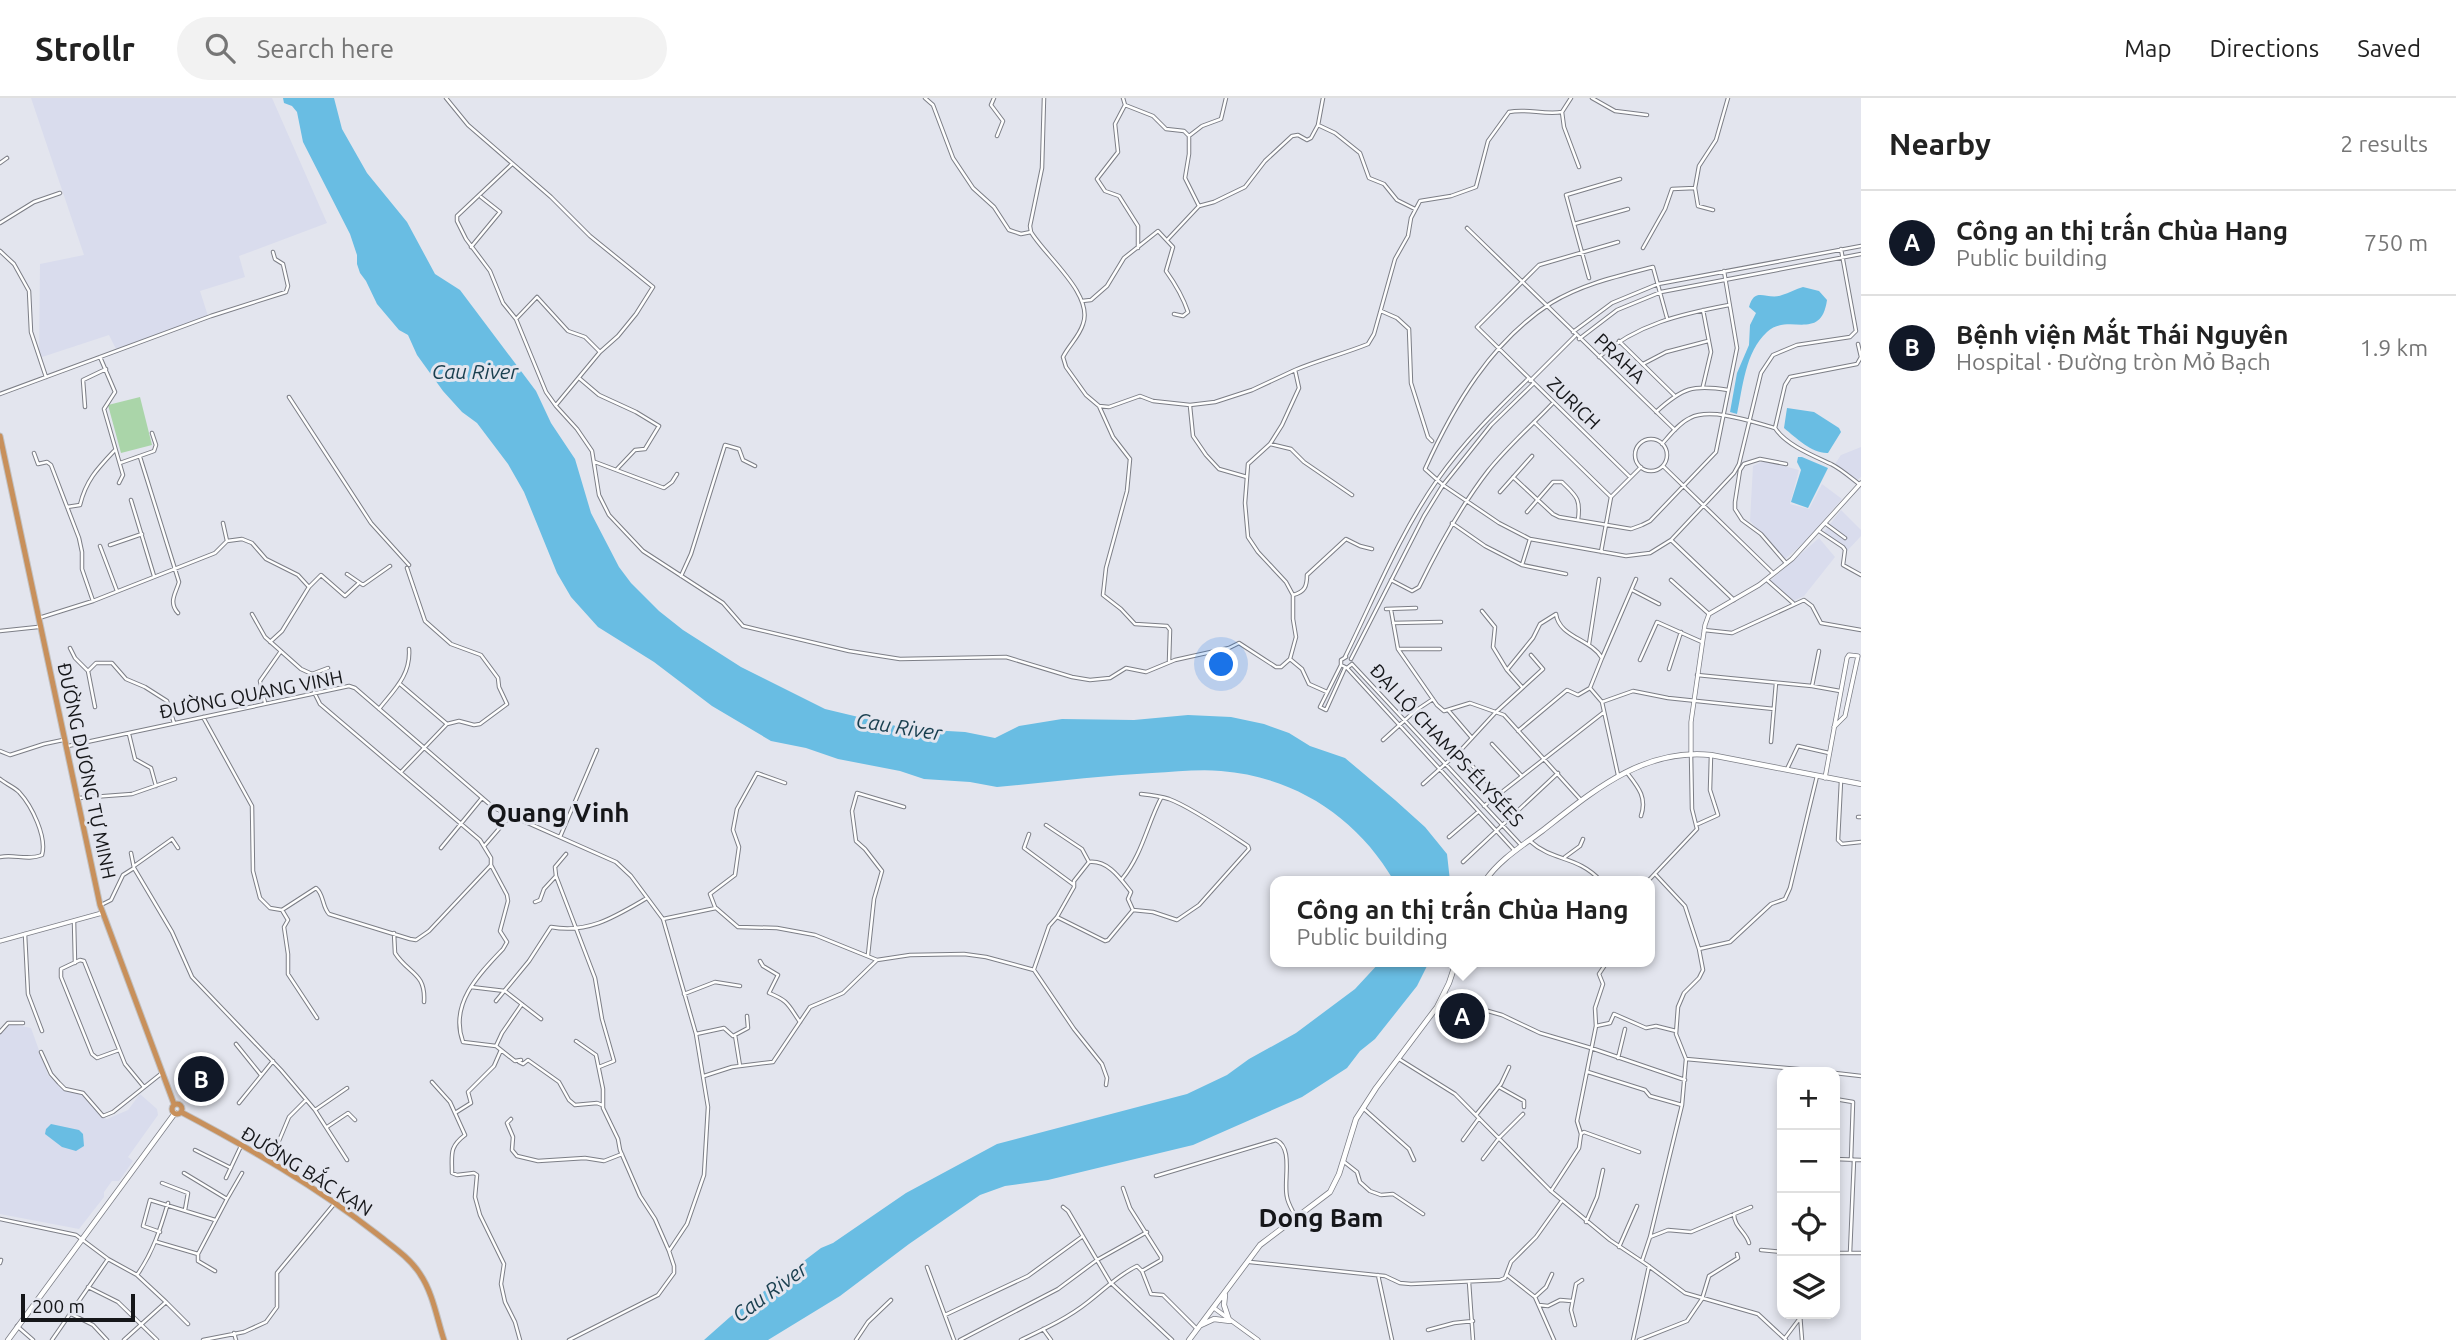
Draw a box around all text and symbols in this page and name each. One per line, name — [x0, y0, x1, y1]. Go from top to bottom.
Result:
search box — [177, 17, 667, 80]
icon: search — [201, 29, 239, 67]
text: Strollr — [35, 30, 135, 67]
text: Search here — [257, 34, 394, 63]
text: Map — [2124, 35, 2171, 62]
text: Directions — [2209, 35, 2319, 62]
text: Saved — [2357, 35, 2421, 62]
text: Nearby — [1889, 127, 1991, 161]
text: 2 results — [2340, 131, 2428, 156]
text: Công an thị trấn Chùa Hang — [1956, 216, 2288, 245]
text: A — [1904, 230, 1920, 255]
text: 750 m — [2364, 230, 2428, 255]
text: Public building — [1956, 245, 2108, 270]
text: Bệnh viện Mắt Thái Nguyên — [1956, 320, 2289, 349]
street label: PRAHA — [1590, 329, 1650, 388]
text: B — [1904, 335, 1920, 360]
text: 1.9 km — [2360, 335, 2428, 360]
text: Hospital · Đường tròn Mỏ Bạch — [1956, 349, 2271, 374]
water label: Cau River — [432, 359, 519, 383]
street label: ZURICH — [1543, 372, 1605, 434]
your location — [1204, 647, 1238, 681]
street label: ĐẠI LỘ CHAMPS-ÉLYSÉES — [1366, 659, 1528, 831]
street label: ĐƯỜNG DƯƠNG TỰ MINH — [53, 661, 121, 881]
street label: ĐƯỜNG QUANG VINH — [157, 665, 345, 723]
water label: Cau River — [854, 707, 945, 745]
district label: Quang Vinh — [486, 798, 630, 827]
popup — [1270, 876, 1655, 967]
text: Công an thị trấn Chùa Hang — [1297, 895, 1629, 924]
text: Public building — [1297, 924, 1448, 949]
pin: A — [1439, 990, 1485, 1042]
pin: B — [178, 1053, 224, 1105]
map controls — [1777, 1067, 1840, 1319]
button: + — [1777, 1067, 1840, 1130]
street label: ĐƯỜNG BẮC KẠN — [237, 1118, 379, 1220]
button: − — [1777, 1130, 1840, 1193]
button: locate — [1777, 1193, 1840, 1256]
district label: Dong Bam — [1258, 1203, 1384, 1232]
water label: Cau River — [727, 1255, 812, 1326]
button: layers — [1777, 1256, 1840, 1319]
scale bar — [21, 1291, 135, 1323]
text: 200 m — [32, 1295, 85, 1317]

